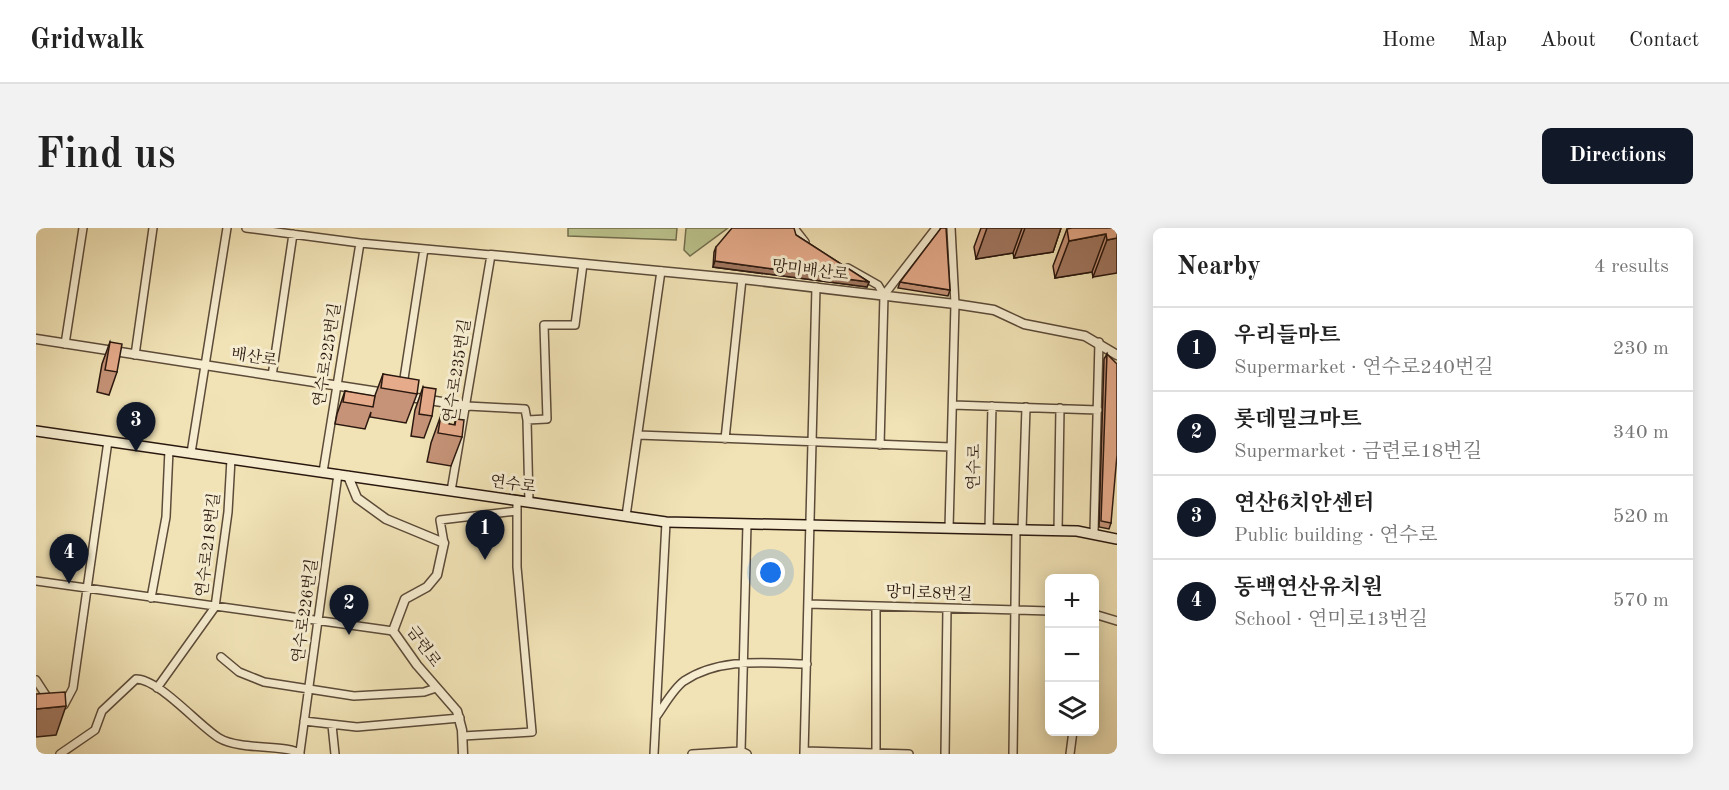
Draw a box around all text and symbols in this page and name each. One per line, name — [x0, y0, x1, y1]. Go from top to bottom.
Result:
text: Gridwalk — [30, 27, 145, 55]
text: Home — [1382, 30, 1435, 51]
text: Map — [1468, 30, 1507, 51]
text: About — [1540, 30, 1596, 51]
text: Contact — [1629, 30, 1699, 51]
button: Directions — [1542, 128, 1693, 184]
text: Find us — [36, 135, 175, 177]
text: Nearby — [1177, 254, 1261, 280]
street label: 망미배산로 — [771, 257, 850, 284]
text: 4 results — [1594, 257, 1669, 277]
street label: 연수로225번길 — [310, 302, 344, 408]
street label: 연수로235번길 — [440, 318, 474, 424]
text: 우리들마트 — [1234, 325, 1340, 347]
text: 1 — [1191, 339, 1202, 359]
text: 230 m — [1613, 339, 1669, 359]
street label: 배산로 — [230, 345, 279, 370]
text: Supermarket · 연수로240번길 — [1234, 358, 1494, 378]
pin: 3 — [116, 402, 156, 452]
text: 롯데밀크마트 — [1234, 409, 1362, 431]
text: 2 — [1191, 423, 1202, 443]
text: 340 m — [1613, 423, 1669, 443]
text: Supermarket · 금련로18번길 — [1234, 442, 1482, 462]
street label: 연수로 — [965, 443, 983, 490]
street label: 연수로 — [489, 472, 538, 496]
street label: 연수로218번길 — [193, 492, 223, 598]
text: 연산6치안센터 — [1234, 493, 1374, 515]
text: 3 — [1191, 507, 1202, 527]
text: 520 m — [1613, 507, 1669, 527]
pin: 1 — [466, 510, 504, 560]
text: Public building · 연수로 — [1234, 526, 1438, 546]
pin: 4 — [50, 534, 88, 584]
street label: 연수로226번길 — [289, 558, 321, 664]
your location — [756, 558, 785, 587]
map controls — [1045, 574, 1099, 736]
button: + — [1045, 574, 1099, 628]
text: 동백연산유치원 — [1234, 577, 1383, 599]
street label: 망미로8번길 — [885, 583, 973, 604]
pin: 2 — [330, 586, 368, 635]
text: 4 — [1191, 591, 1202, 611]
text: 570 m — [1613, 591, 1669, 611]
text: School · 연미로13번길 — [1234, 610, 1428, 630]
street label: 금련로 — [403, 623, 444, 671]
button: − — [1045, 628, 1099, 682]
button: layers — [1045, 682, 1099, 736]

